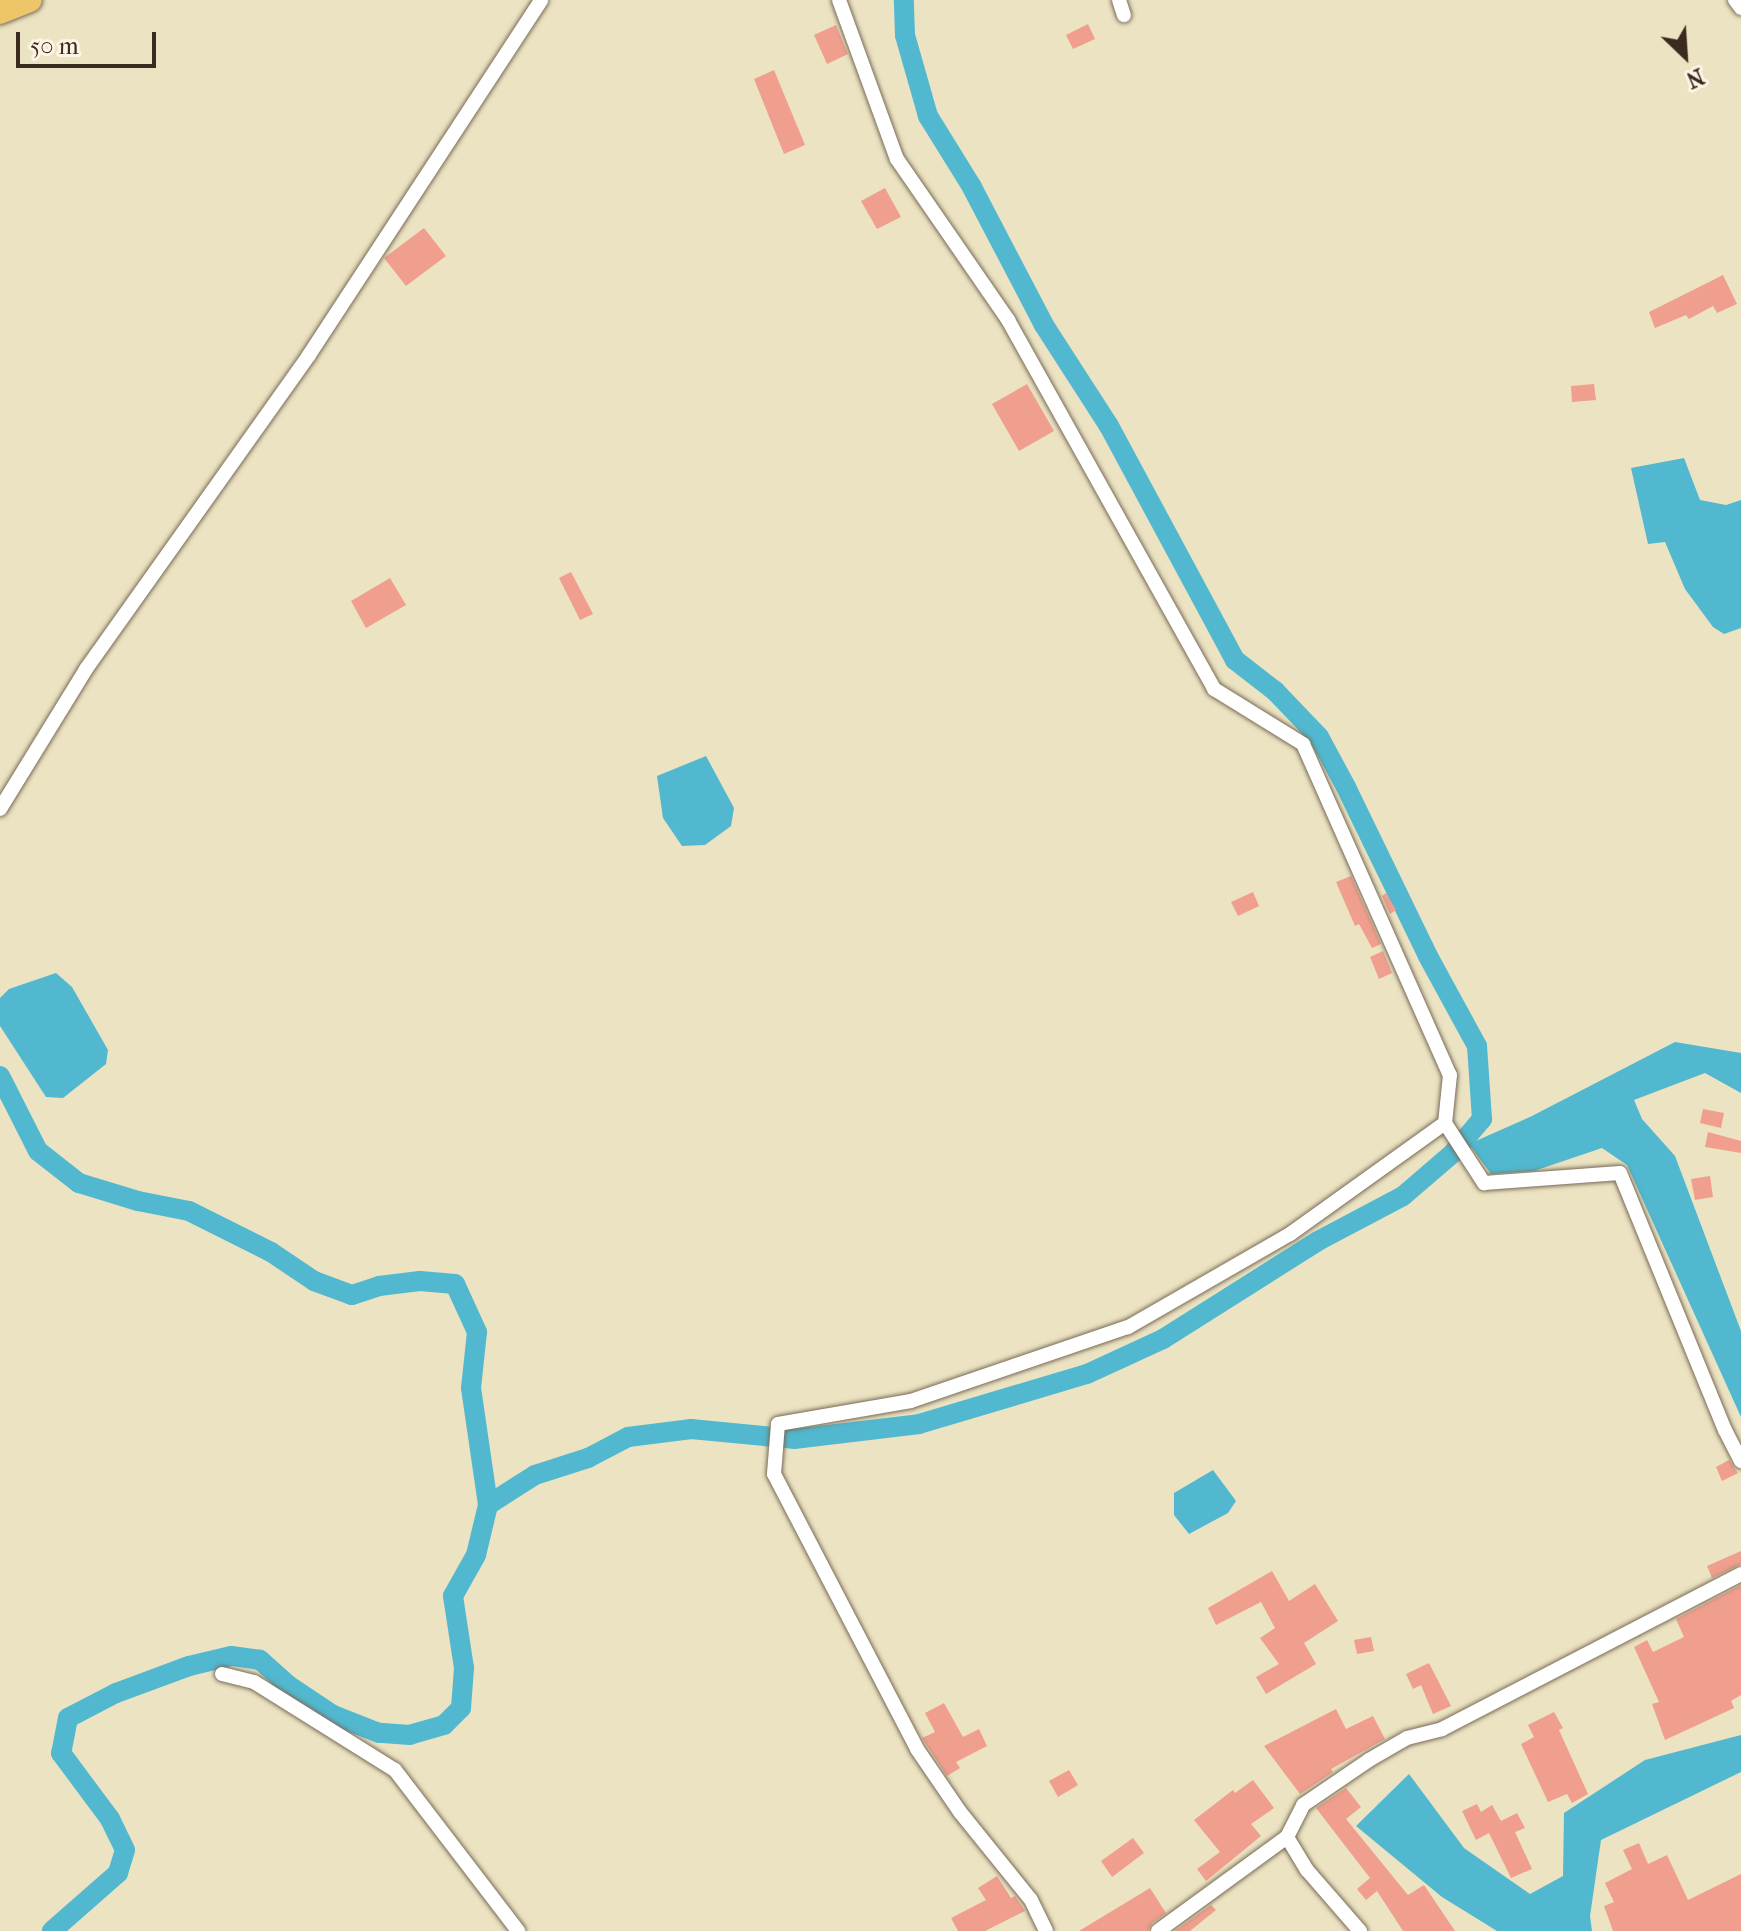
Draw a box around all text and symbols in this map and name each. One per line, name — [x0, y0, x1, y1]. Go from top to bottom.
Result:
scale bar — [20, 16, 160, 66]
north arrow — [1645, 16, 1725, 96]
text: 50 m — [30, 32, 79, 60]
text: N — [1682, 62, 1708, 93]

